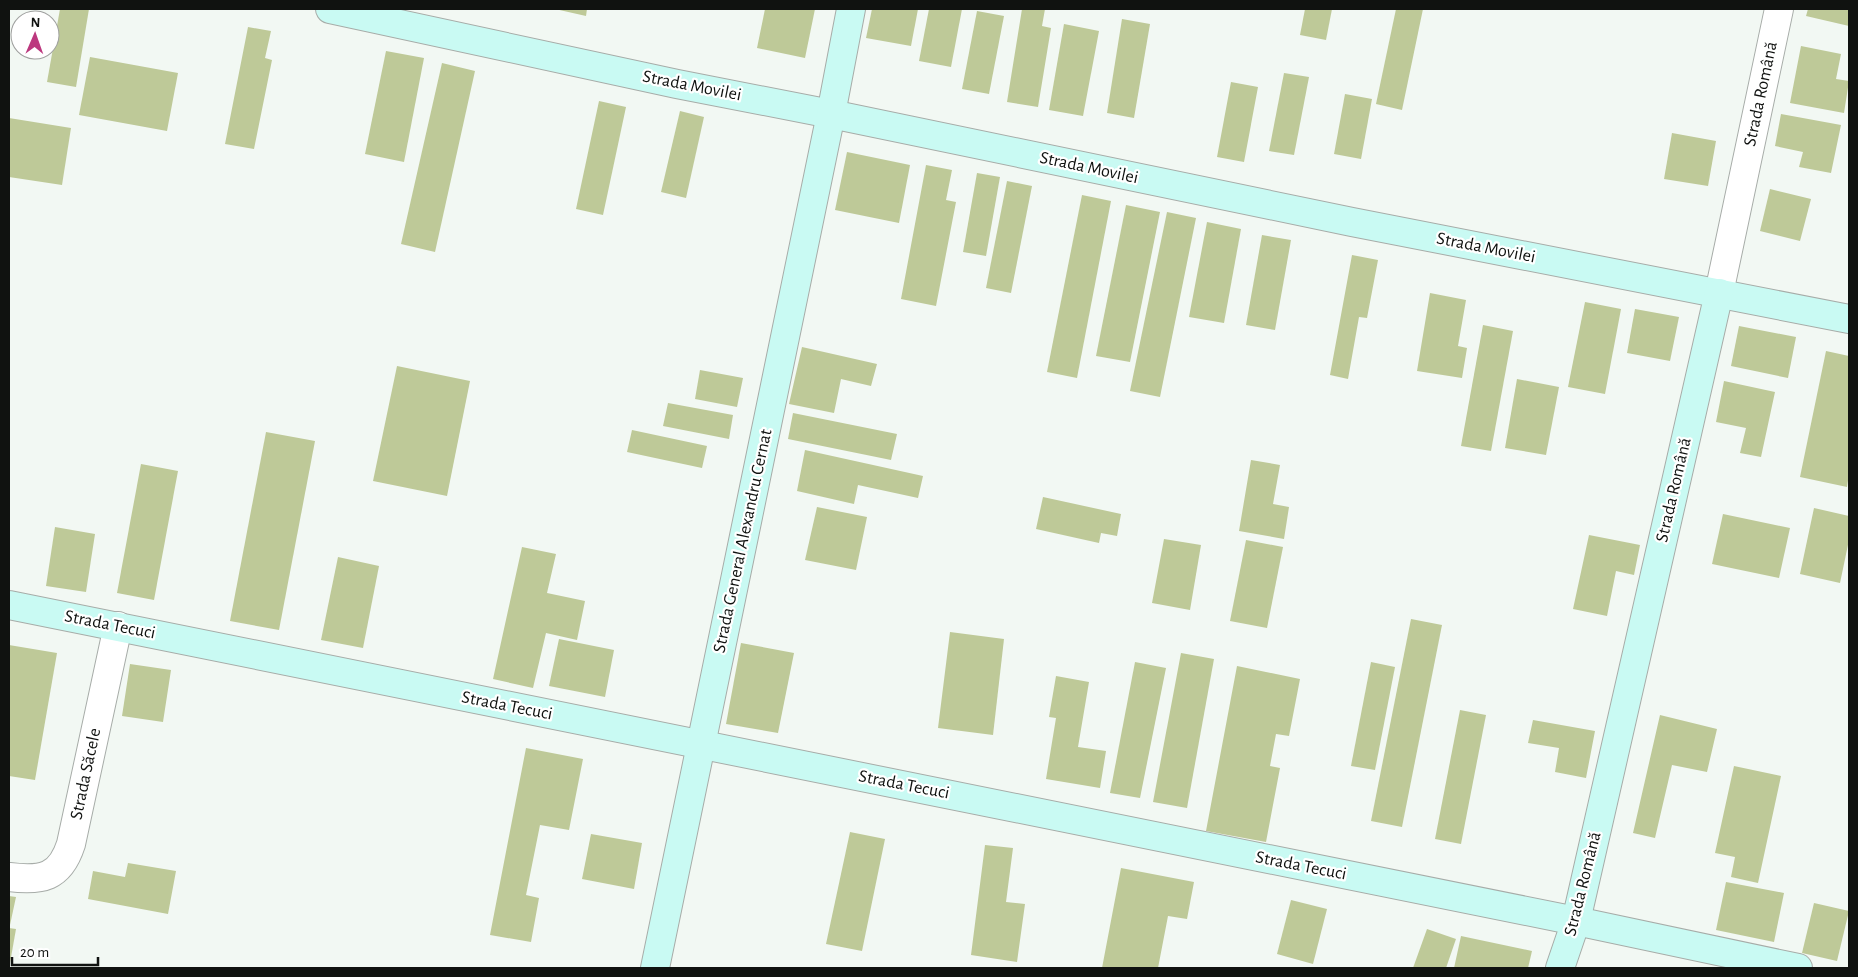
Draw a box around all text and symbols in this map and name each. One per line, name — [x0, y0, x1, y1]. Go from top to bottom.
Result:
north arrow — [10, 10, 60, 60]
text: N — [30, 16, 41, 30]
street label: Strada Română — [1741, 40, 1781, 148]
street label: Strada Movilei — [641, 68, 743, 104]
street label: Strada Movilei — [1038, 149, 1140, 187]
street label: Strada Movilei — [1435, 230, 1537, 266]
street label: Strada General Alexandru Cernat — [710, 427, 776, 655]
street label: Strada Română — [1653, 436, 1695, 544]
street label: Strada Tecuci — [63, 607, 157, 643]
street label: Strada Tecuci — [460, 688, 554, 724]
street label: Strada Săcele — [68, 727, 104, 821]
street label: Strada Tecuci — [857, 767, 951, 803]
street label: Strada Română — [1561, 830, 1605, 938]
street label: Strada Tecuci — [1254, 848, 1348, 884]
scale bar — [12, 934, 99, 966]
text: 20 m — [20, 945, 49, 960]

